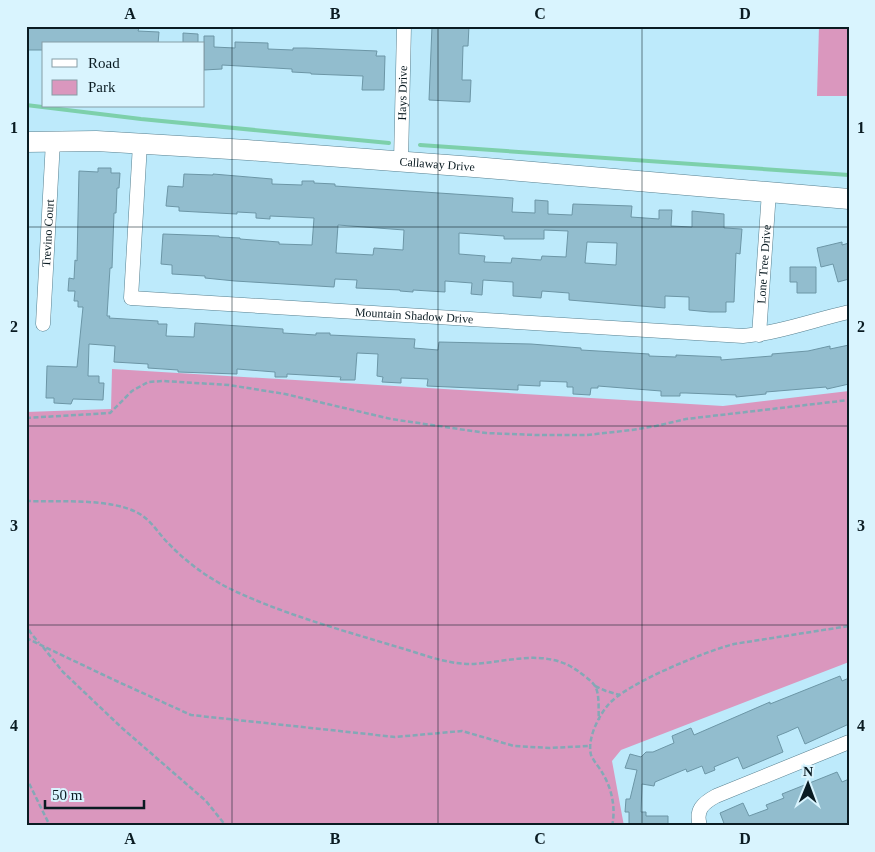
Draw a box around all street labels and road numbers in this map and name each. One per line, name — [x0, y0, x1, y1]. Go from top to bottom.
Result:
street label: Hays Drive — [395, 65, 410, 121]
street label: Callaway Drive — [399, 154, 475, 174]
street label: Trevino Court — [39, 198, 57, 267]
street label: Lone Tree Drive — [754, 224, 774, 304]
street label: Mountain Shadow Drive — [355, 305, 474, 326]

